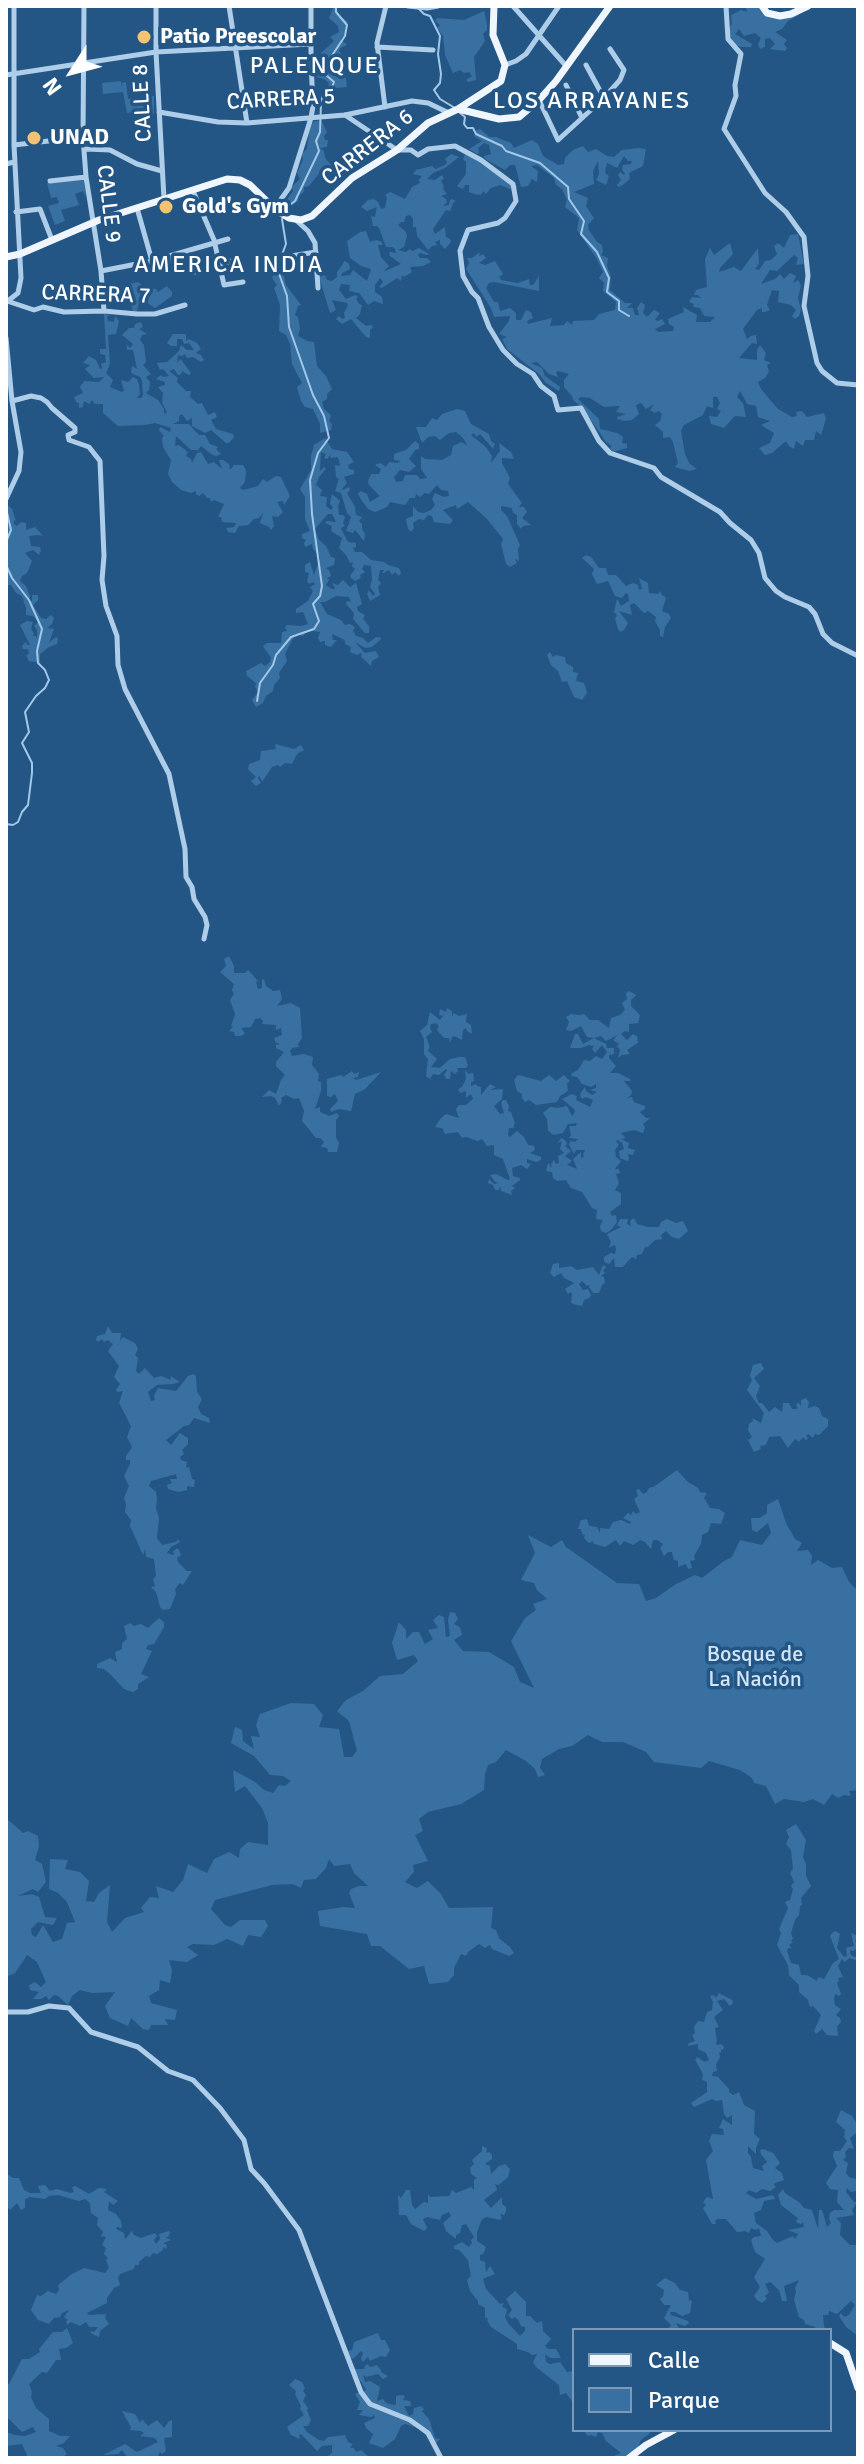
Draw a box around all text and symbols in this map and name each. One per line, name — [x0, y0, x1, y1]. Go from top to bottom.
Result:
place label: Patio Preescolar — [160, 24, 316, 50]
marker: Patio Preescolar — [135, 28, 153, 46]
north arrow — [32, 32, 112, 112]
district label: PALENQUE — [250, 53, 380, 81]
street label: CALLE 8 — [128, 63, 158, 143]
text: N — [37, 72, 68, 101]
street label: CARRERA 5 — [226, 84, 336, 116]
district label: LOS ARRAYANES — [493, 88, 691, 116]
street label: CARRERA 6 — [317, 104, 419, 192]
place label: UNAD — [50, 125, 109, 151]
marker: UNAD — [25, 129, 43, 147]
street label: CALLE 9 — [90, 163, 126, 245]
place label: Gold's Gym — [182, 194, 289, 220]
marker: Gold's Gym — [157, 198, 175, 216]
district label: AMERICA INDIA — [134, 252, 324, 280]
street label: CARRERA 7 — [41, 280, 151, 310]
park label: Bosque de La Nación — [707, 1642, 803, 1694]
legend — [572, 2328, 832, 2432]
text: Calle — [648, 2345, 700, 2375]
text: Parque — [648, 2385, 720, 2415]

